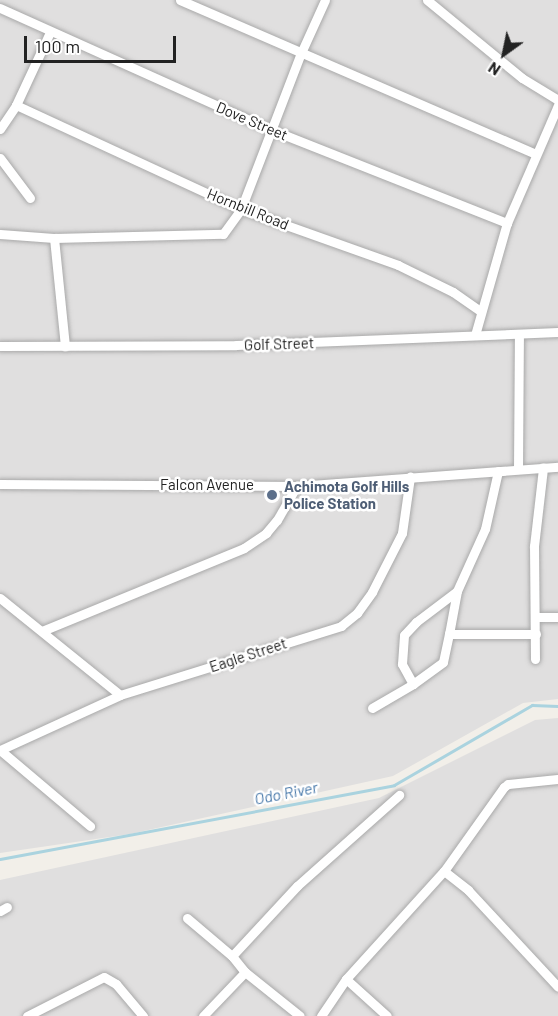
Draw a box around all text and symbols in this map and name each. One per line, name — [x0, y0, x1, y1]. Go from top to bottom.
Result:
scale bar — [27, 24, 178, 62]
north arrow — [474, 24, 534, 84]
text: 100 m — [35, 35, 80, 57]
text: N — [484, 59, 504, 80]
street label: Dove Street — [214, 98, 290, 144]
street label: Hornbill Road — [204, 184, 292, 234]
street label: Golf Street — [244, 334, 314, 354]
street label: Falcon Avenue — [160, 476, 254, 494]
place label: Achimota Golf Hills Police Station — [284, 477, 409, 512]
marker: Achimota Golf Hills Police Station — [265, 488, 279, 502]
street label: Eagle Street — [207, 634, 289, 676]
water label: Odo River — [253, 777, 319, 809]

